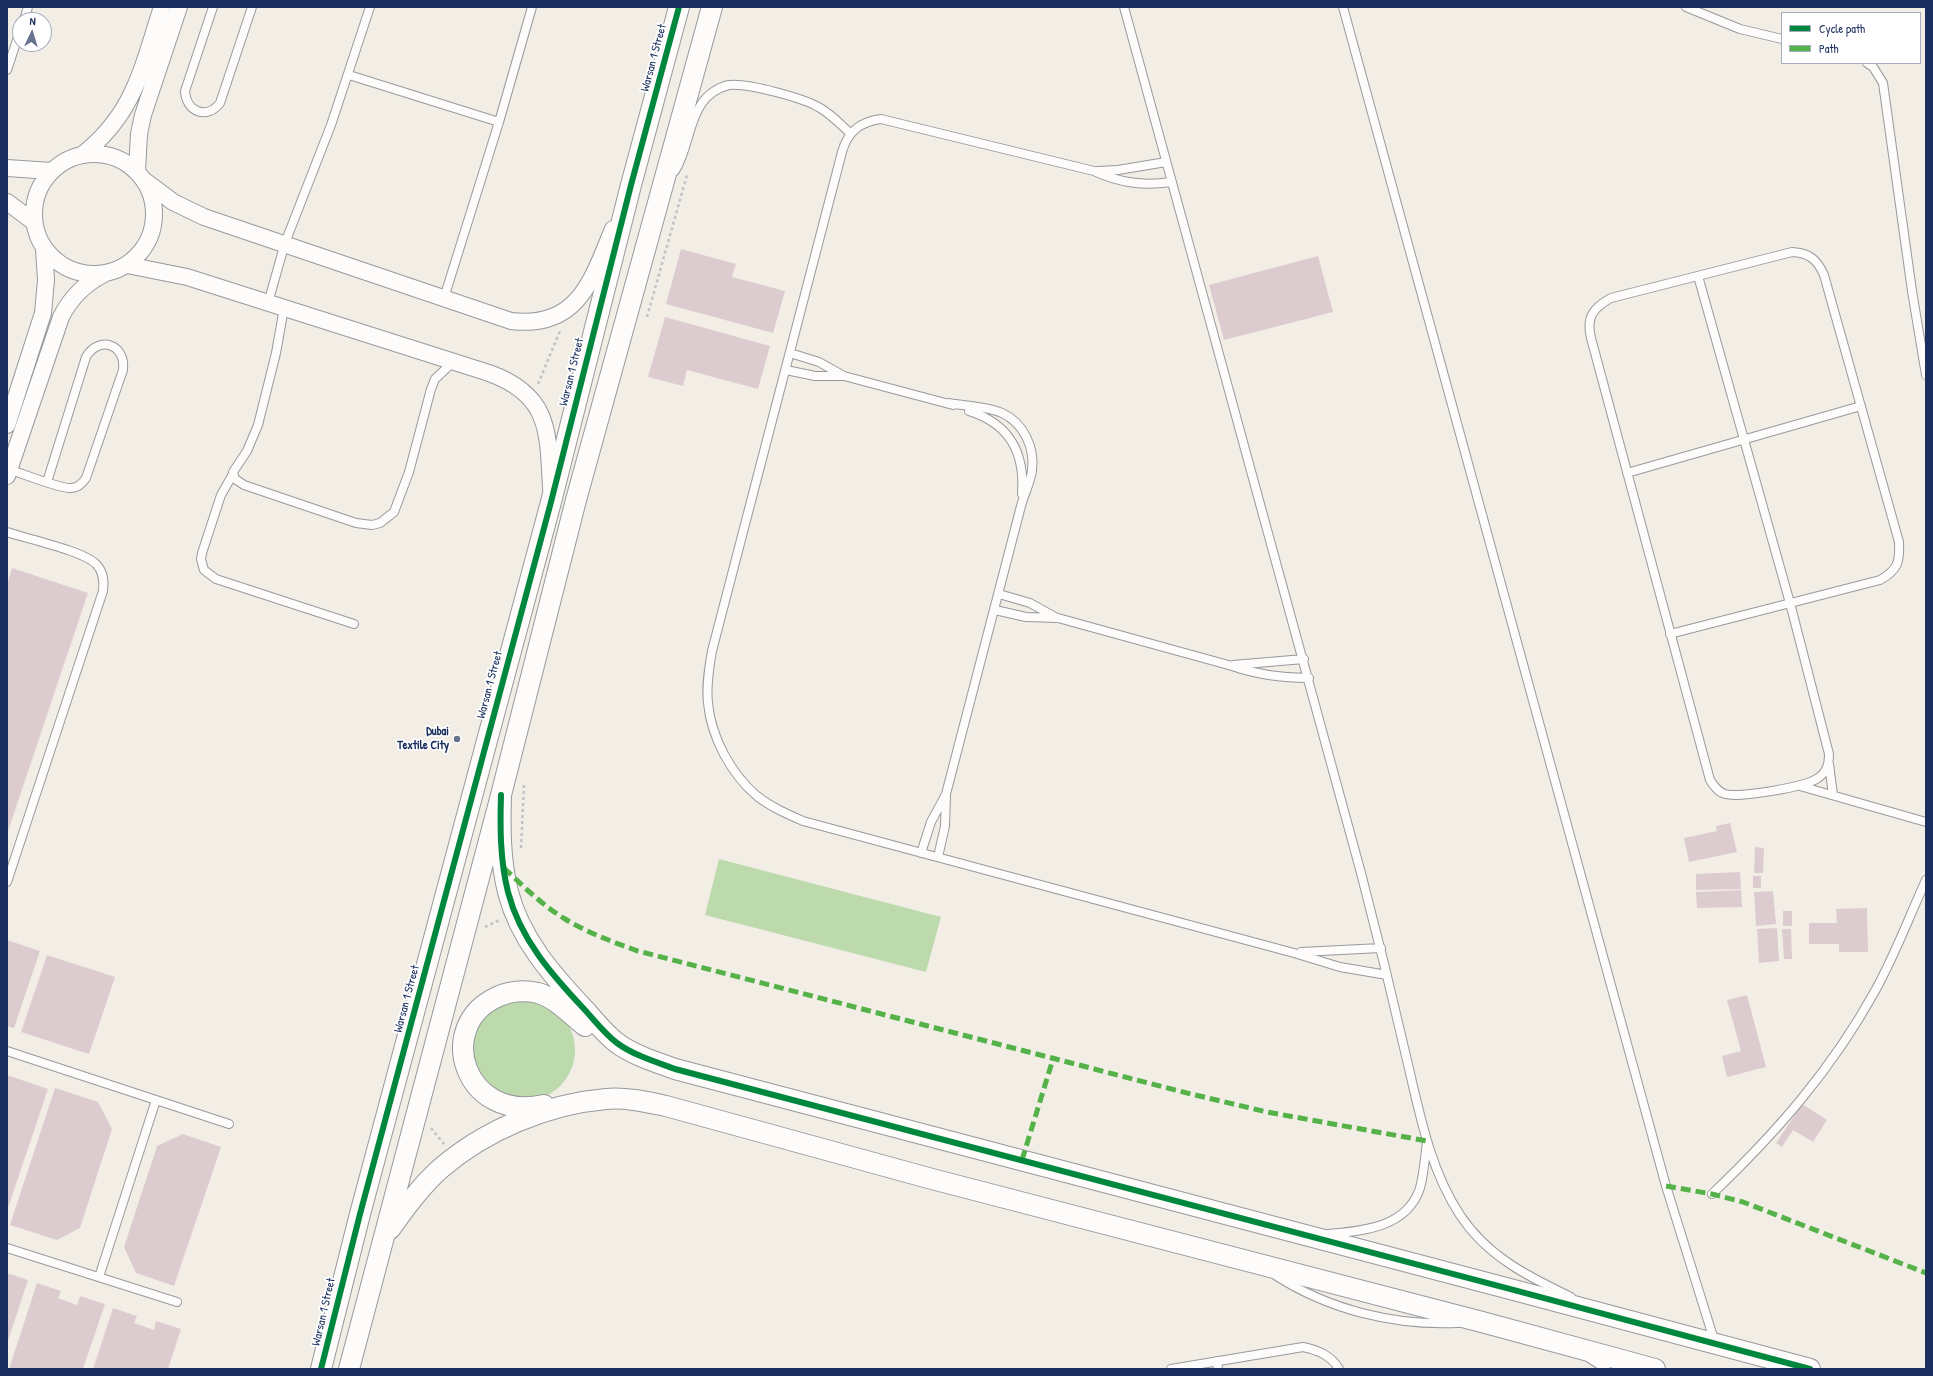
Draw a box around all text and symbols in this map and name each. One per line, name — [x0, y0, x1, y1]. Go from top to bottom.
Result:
north arrow — [12, 12, 52, 52]
legend — [1781, 12, 1921, 64]
text: N — [29, 14, 36, 28]
text: Cycle path — [1819, 20, 1865, 37]
street label: Warsan 1 Street — [638, 23, 670, 93]
text: Path — [1819, 40, 1839, 57]
street label: Warsan 1 Street — [557, 337, 587, 407]
street label: Warsan 1 Street — [474, 650, 506, 720]
place label: Dubai Textile City — [397, 725, 449, 753]
marker: Dubai Textile City — [452, 734, 462, 744]
street label: Warsan 1 Street — [391, 964, 423, 1034]
street label: Warsan 1 Street — [309, 1277, 339, 1347]

